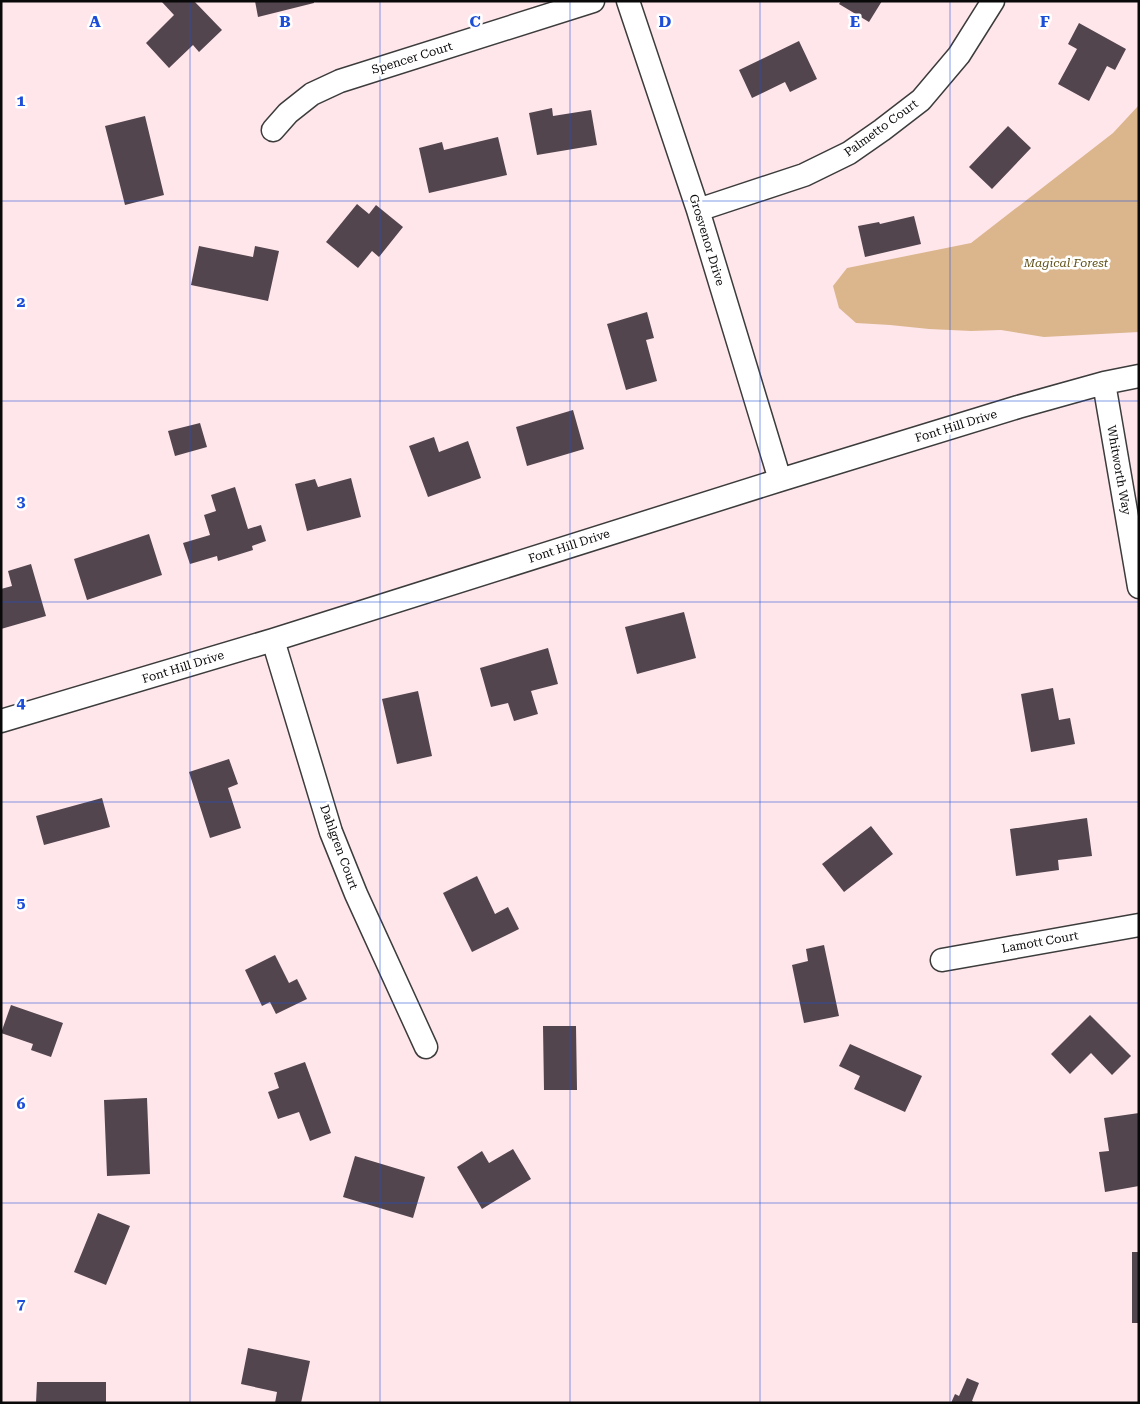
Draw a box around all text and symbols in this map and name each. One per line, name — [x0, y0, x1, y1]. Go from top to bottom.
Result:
text: A — [89, 12, 101, 31]
text: B — [279, 12, 291, 31]
text: C — [469, 12, 481, 31]
text: D — [659, 12, 672, 31]
text: E — [850, 12, 860, 31]
text: F — [1040, 12, 1050, 31]
street label: Spencer Court — [370, 39, 455, 77]
text: 1 — [17, 91, 26, 110]
street label: Palmetto Court — [841, 96, 921, 159]
street label: Grosvenor Drive — [686, 193, 728, 288]
park label: Magical Forest — [1023, 256, 1109, 270]
text: 2 — [17, 292, 26, 311]
street label: Font Hill Drive — [913, 407, 999, 445]
street label: Whitworth Way — [1104, 424, 1134, 517]
text: 3 — [17, 492, 26, 511]
street label: Font Hill Drive — [526, 526, 612, 566]
street label: Font Hill Drive — [140, 648, 226, 686]
text: 4 — [17, 693, 26, 712]
street label: Dahlgren Court — [317, 803, 361, 892]
text: 5 — [17, 893, 26, 912]
street label: Lamott Court — [1001, 928, 1080, 956]
text: 6 — [17, 1094, 26, 1113]
text: 7 — [17, 1294, 26, 1313]

